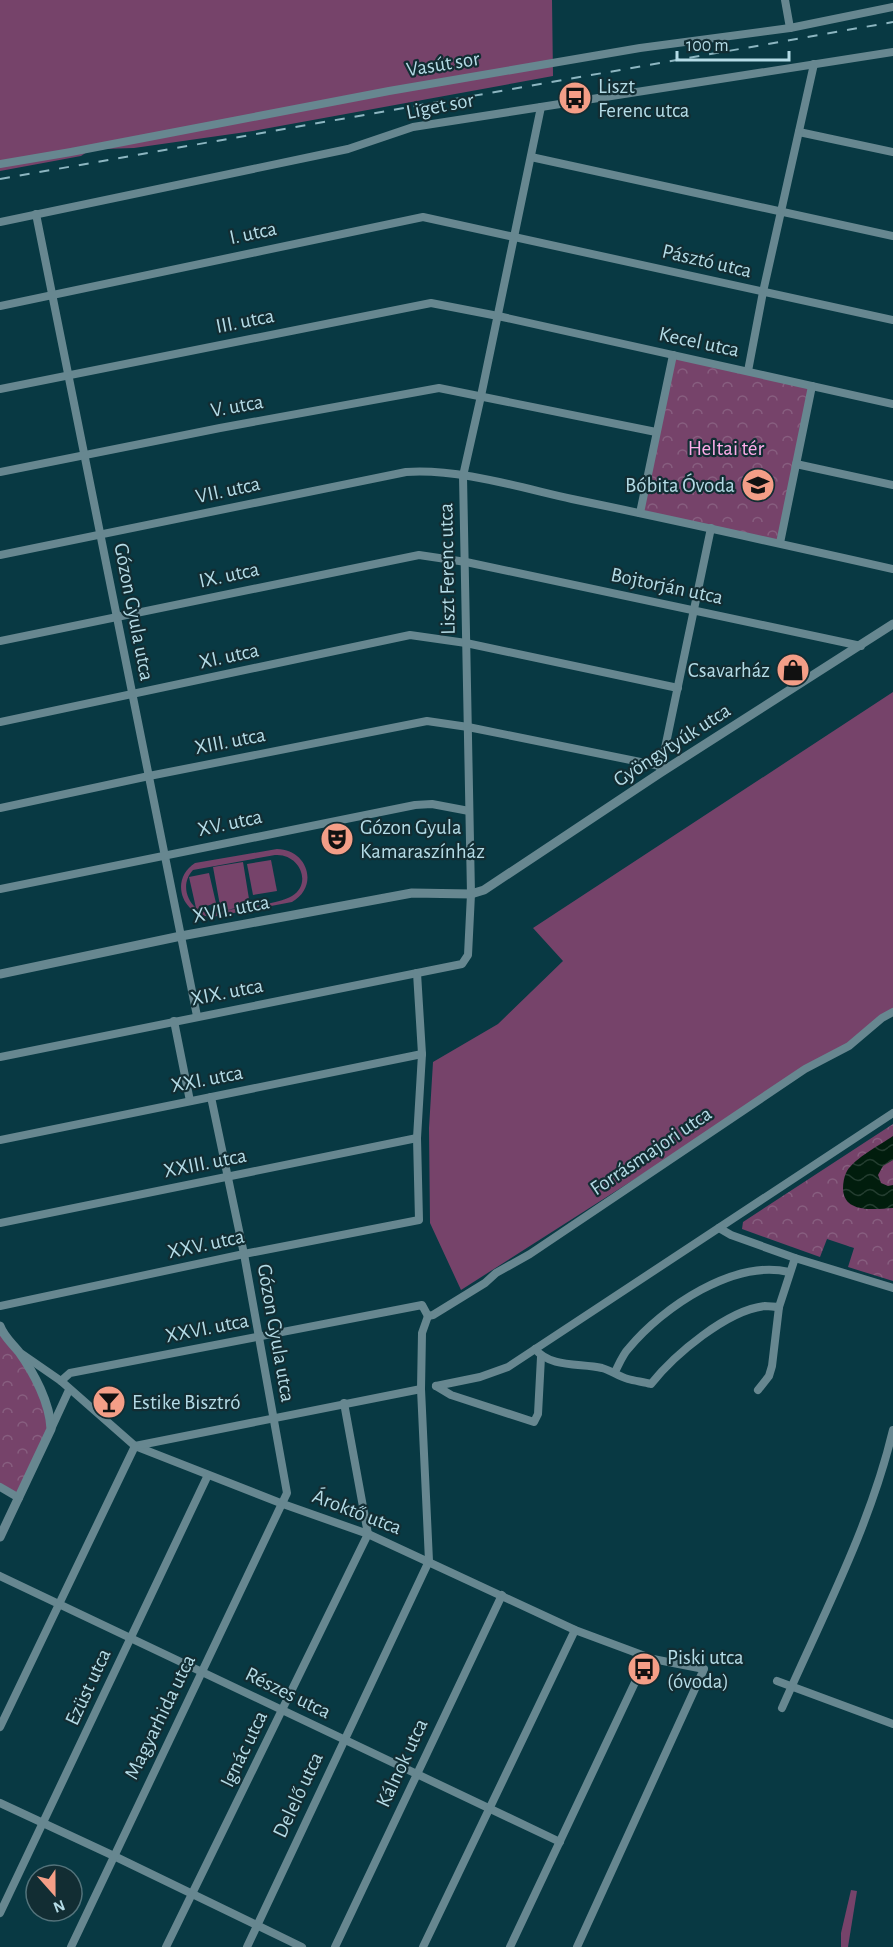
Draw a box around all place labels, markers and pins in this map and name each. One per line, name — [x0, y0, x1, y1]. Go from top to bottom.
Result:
place label: Liszt Ferenc utca — [598, 76, 690, 121]
bus stop icon: Liszt Ferenc utca — [557, 80, 593, 116]
school or university icon: Bóbita Óvoda — [740, 467, 776, 503]
place label: Bóbita Óvoda — [625, 473, 735, 496]
shop icon: Csavarház — [775, 652, 811, 688]
place label: Csavarház — [688, 660, 770, 681]
place label: Gózon Gyula Kamaraszínház — [360, 817, 485, 862]
theatre icon: Gózon Gyula Kamaraszínház — [319, 821, 355, 857]
bar icon: Estike Bisztró — [91, 1384, 127, 1420]
place label: Estike Bisztró — [132, 1392, 241, 1413]
place label: Piski utca (óvoda) — [667, 1647, 744, 1692]
bus stop icon: Piski utca (óvoda) — [626, 1651, 662, 1687]

